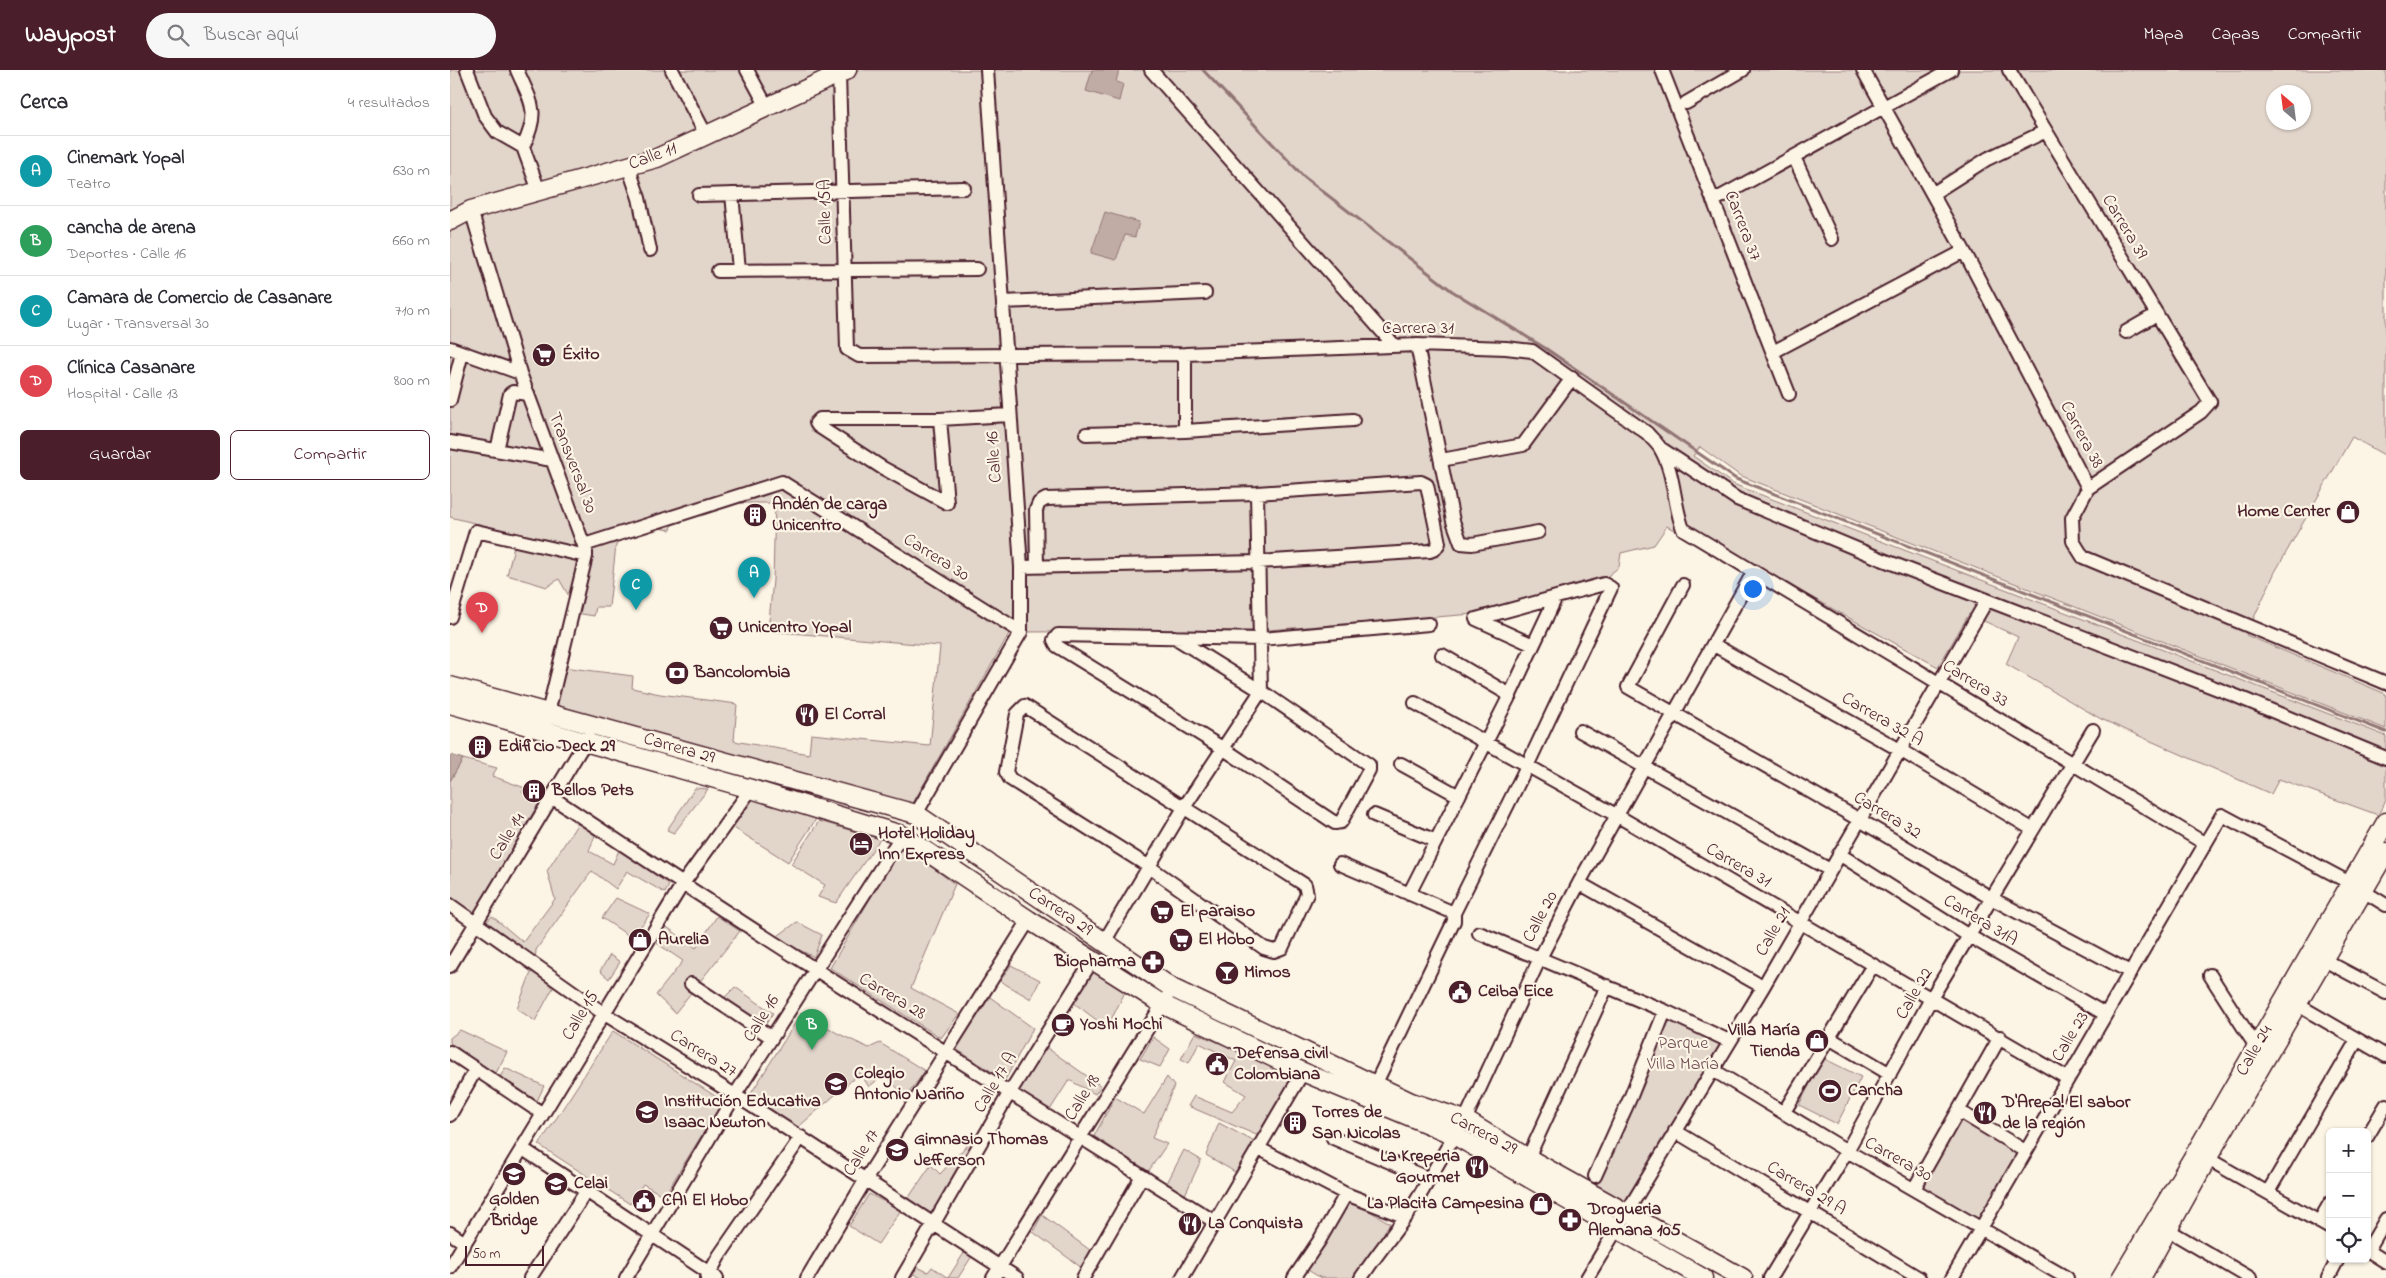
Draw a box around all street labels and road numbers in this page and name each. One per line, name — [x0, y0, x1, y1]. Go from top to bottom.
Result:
street label: Calle 11 — [625, 136, 681, 178]
street label: Calle 15A — [812, 179, 840, 245]
street label: Carrera 37 — [1717, 187, 1768, 265]
street label: Carrera 39 — [2094, 190, 2154, 265]
street label: Carrera 31 — [1382, 316, 1454, 342]
street label: Carrera 38 — [2052, 397, 2110, 473]
street label: Transversal 30 — [541, 409, 603, 518]
street label: Calle 16 — [980, 430, 1010, 484]
street label: Carrera 30 — [898, 527, 974, 589]
street label: Carrera 33 — [1937, 654, 2013, 714]
street label: Carrera 32 A — [1836, 686, 1928, 754]
street label: Carrera 29 — [640, 726, 718, 772]
street label: Carrera 32 — [1848, 786, 1926, 846]
street label: Calle 14 — [483, 808, 533, 866]
street label: Carrera 31 — [1700, 837, 1776, 895]
street label: Carrera 29 — [1022, 881, 1098, 944]
street label: Calle 20 — [1517, 886, 1565, 947]
street label: Carrera 31A — [1938, 889, 2022, 953]
street label: Calle 21 — [1750, 902, 1799, 961]
street label: Calle 22 — [1890, 963, 1940, 1025]
street label: Carrera 28 — [853, 967, 931, 1027]
street label: Calle 15 — [556, 986, 606, 1046]
street label: Calle 16 — [737, 990, 787, 1048]
street label: Calle 23 — [2046, 1007, 2096, 1067]
street label: Calle 24 — [2230, 1020, 2280, 1081]
street label: Carrera 27 — [664, 1023, 742, 1085]
street label: Calle 17 A — [968, 1048, 1024, 1118]
street label: Calle 18 — [1059, 1069, 1108, 1126]
street label: Carrera 29 — [1445, 1105, 1522, 1163]
street label: Calle 17 — [837, 1124, 887, 1182]
street label: Carrera 30 — [1859, 1131, 1937, 1189]
street label: Carrera 29 A — [1761, 1155, 1851, 1223]

